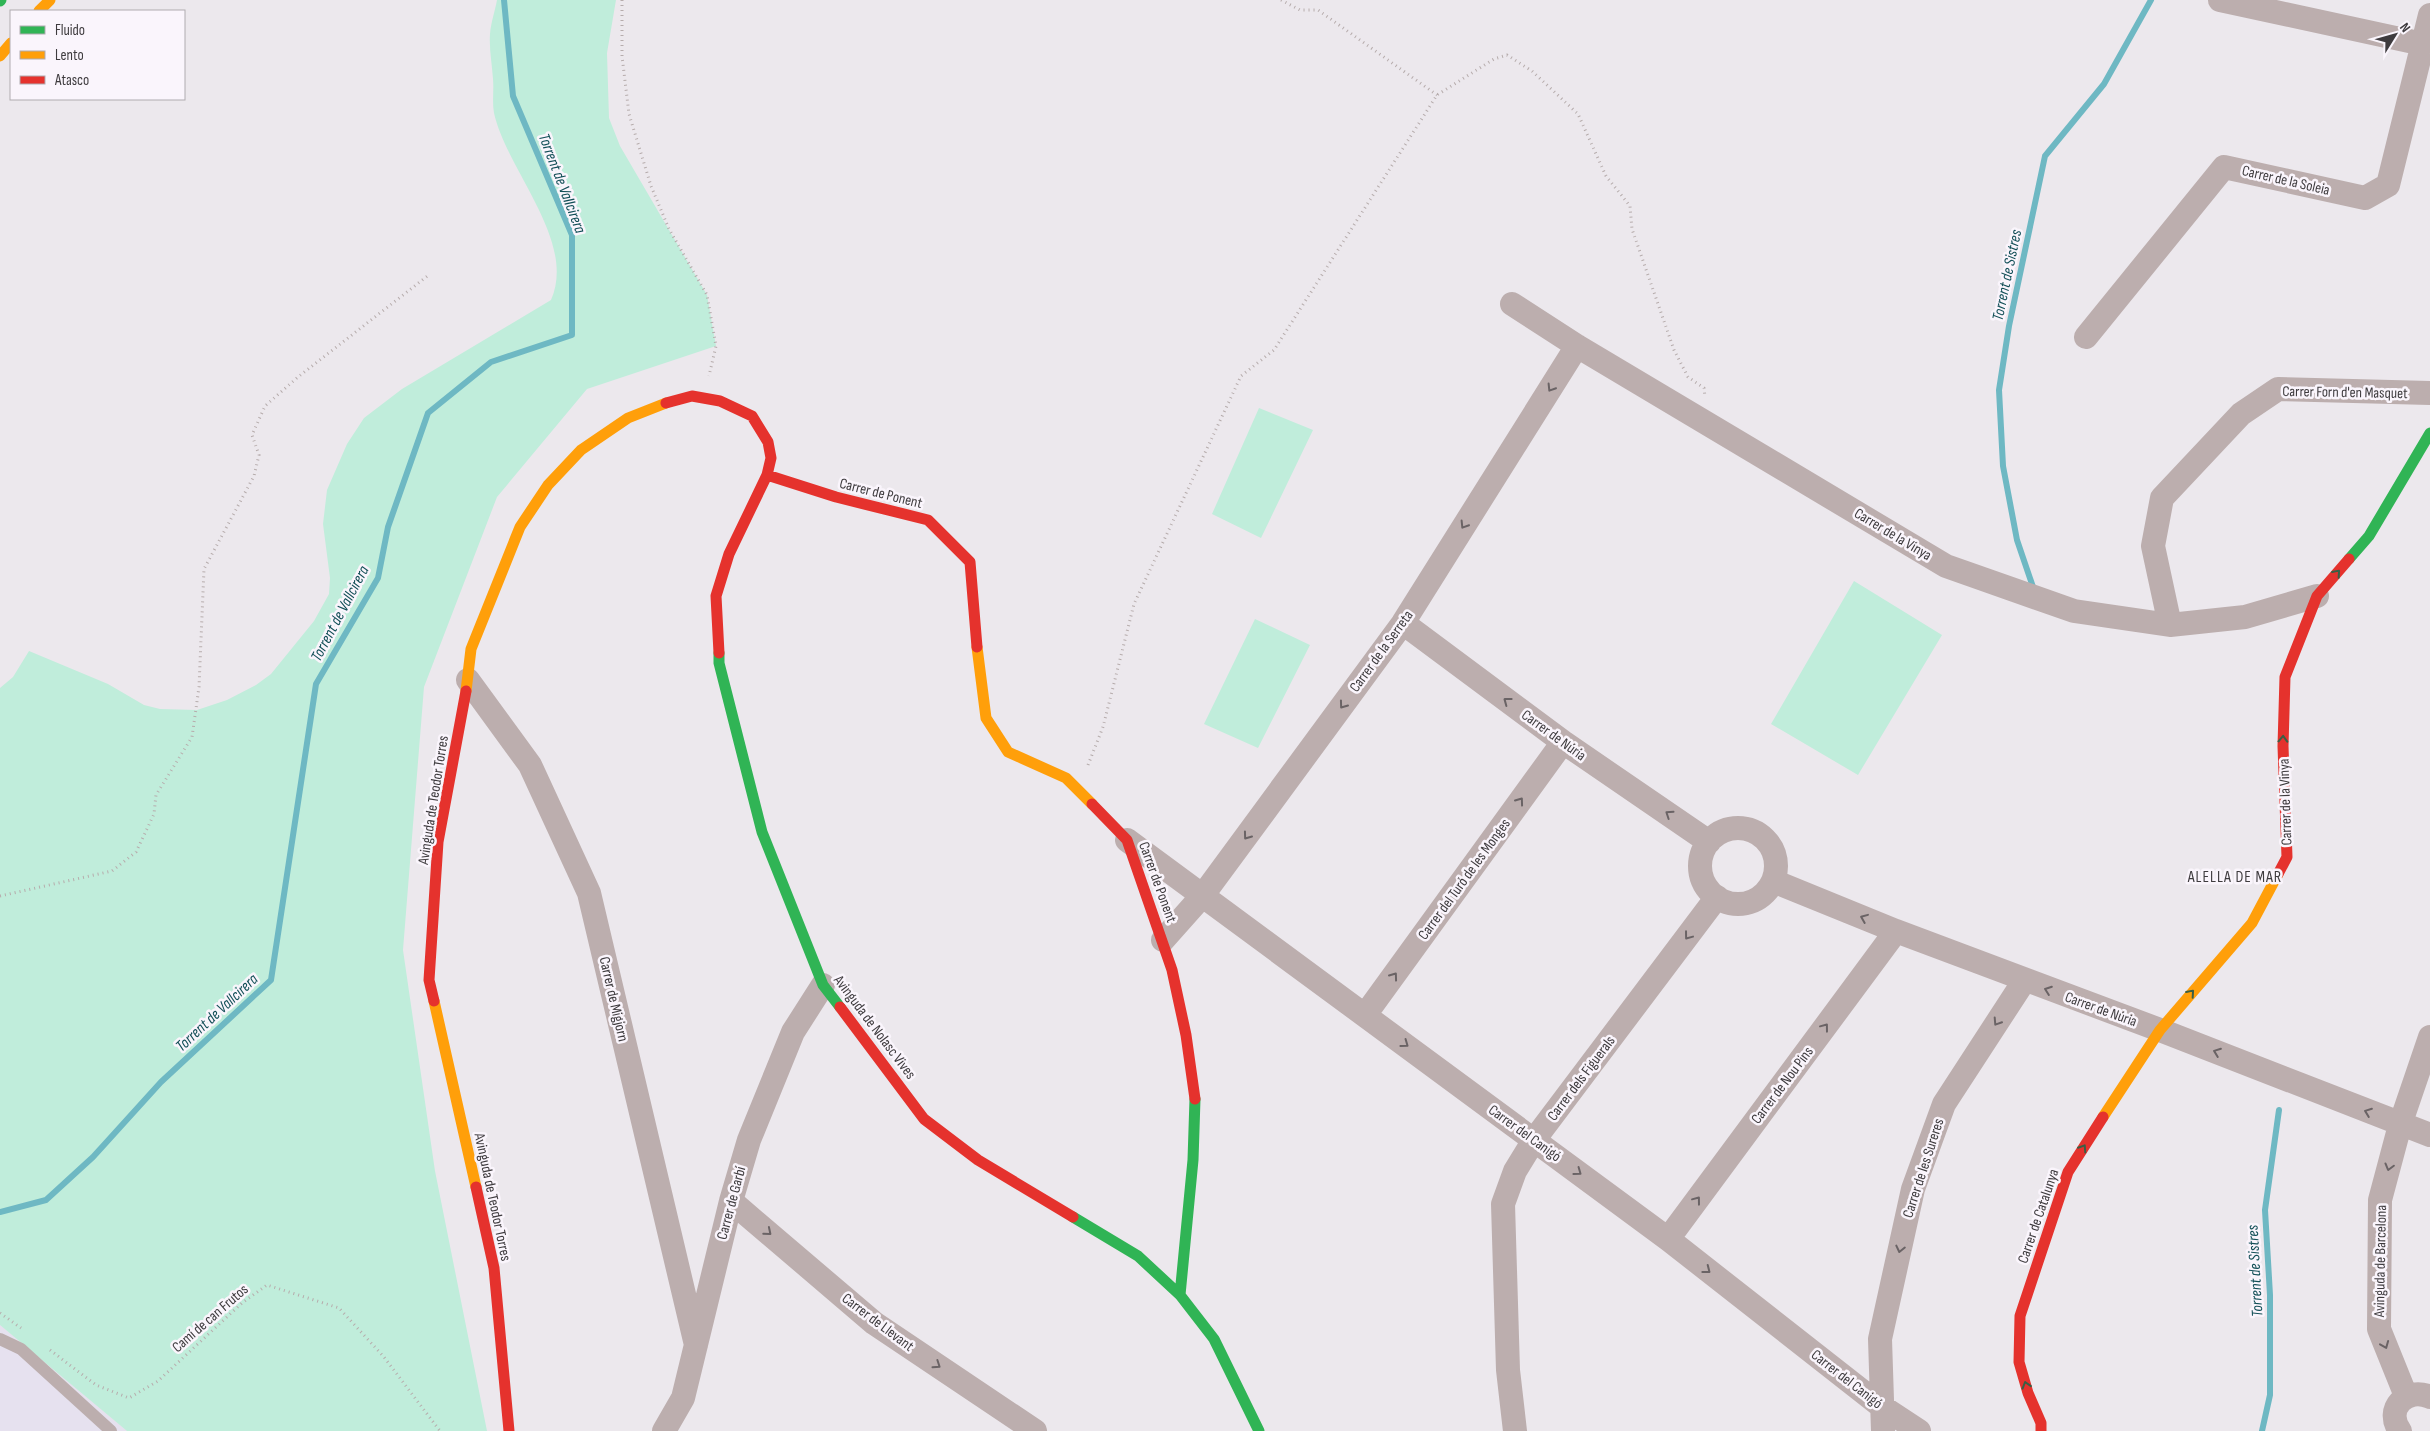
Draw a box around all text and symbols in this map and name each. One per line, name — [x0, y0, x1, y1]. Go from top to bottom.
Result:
legend — [10, 10, 185, 100]
north arrow — [2370, 10, 2420, 60]
text: N — [2396, 19, 2414, 36]
text: Fluido — [55, 21, 85, 40]
text: Lento — [55, 46, 84, 65]
text: Atasco — [54, 71, 89, 90]
water label: Torrent de Vallcirera — [534, 131, 590, 237]
street label: Carrer de la Soleia — [2240, 161, 2332, 200]
water label: Torrent de Sistres — [1989, 228, 2026, 322]
one-way arrow — [1547, 382, 1557, 391]
street label: Carrer Forn d'en Masquet — [2282, 382, 2408, 403]
street label: Carrer de Ponent — [838, 474, 925, 513]
street label: Carrer de la Vinya — [1851, 504, 1935, 565]
one-way arrow — [1461, 520, 1471, 529]
water label: Torrent de Vallcirera — [307, 562, 374, 665]
one-way arrow — [2331, 569, 2340, 578]
street label: Carrer de la Serreta — [1345, 606, 1418, 696]
one-way arrow — [1504, 698, 1513, 706]
one-way arrow — [1340, 699, 1349, 709]
street label: Carrer de Núria — [1518, 706, 1590, 765]
street label: Avinguda de Teodor Torres — [414, 734, 453, 867]
one-way arrow — [2278, 735, 2288, 743]
street label: Carrer de la Vinya — [2274, 758, 2297, 846]
one-way arrow — [1513, 798, 1523, 807]
one-way arrow — [1665, 811, 1674, 821]
street label: Carrer del Turó de les Monges — [1414, 815, 1515, 944]
one-way arrow — [1244, 830, 1252, 839]
street label: Carrer de Ponent — [1134, 839, 1181, 926]
district label: ALELLA DE MAR — [2187, 868, 2282, 887]
one-way arrow — [1860, 914, 1869, 925]
one-way arrow — [1685, 930, 1693, 939]
street label: Carrer de Migjorn — [595, 955, 632, 1043]
water label: Torrent de Vallcirera — [172, 970, 262, 1056]
street label: Avinguda de Nolasc Vives — [829, 971, 920, 1083]
one-way arrow — [1388, 972, 1397, 982]
one-way arrow — [2044, 986, 2053, 996]
street label: Carrer de Núria — [2062, 988, 2140, 1031]
one-way arrow — [2186, 990, 2194, 999]
one-way arrow — [1994, 1016, 2003, 1025]
one-way arrow — [1819, 1023, 1828, 1033]
street label: Carrer dels Figuerals — [1543, 1032, 1620, 1125]
one-way arrow — [1399, 1039, 1408, 1047]
street label: Carrer de Nou Pins — [1747, 1043, 1818, 1128]
one-way arrow — [2213, 1048, 2222, 1059]
street label: Carrer del Canigó — [1485, 1101, 1565, 1166]
one-way arrow — [2364, 1108, 2373, 1118]
street label: Carrer de les Sureres — [1898, 1116, 1948, 1220]
street label: Avinguda de Teodor Torres — [469, 1130, 515, 1263]
one-way arrow — [2077, 1145, 2086, 1154]
one-way arrow — [2384, 1163, 2395, 1171]
street label: Carrer de Garbí — [713, 1164, 750, 1242]
one-way arrow — [1572, 1166, 1581, 1175]
street label: Carrer de Catalunya — [2013, 1166, 2064, 1266]
one-way arrow — [1691, 1196, 1700, 1206]
street label: Avinguda de Barcelona — [2370, 1204, 2391, 1318]
water label: Torrent de Sistres — [2244, 1224, 2267, 1318]
one-way arrow — [762, 1227, 771, 1235]
one-way arrow — [1895, 1245, 1906, 1254]
one-way arrow — [1701, 1264, 1710, 1272]
street label: Camí de can Frutos — [168, 1280, 252, 1357]
street label: Carrer de Llevant — [838, 1289, 918, 1356]
one-way arrow — [2379, 1340, 2389, 1348]
street label: Carrer del Canigó — [1807, 1346, 1886, 1413]
one-way arrow — [931, 1359, 941, 1368]
one-way arrow — [2022, 1382, 2032, 1390]

